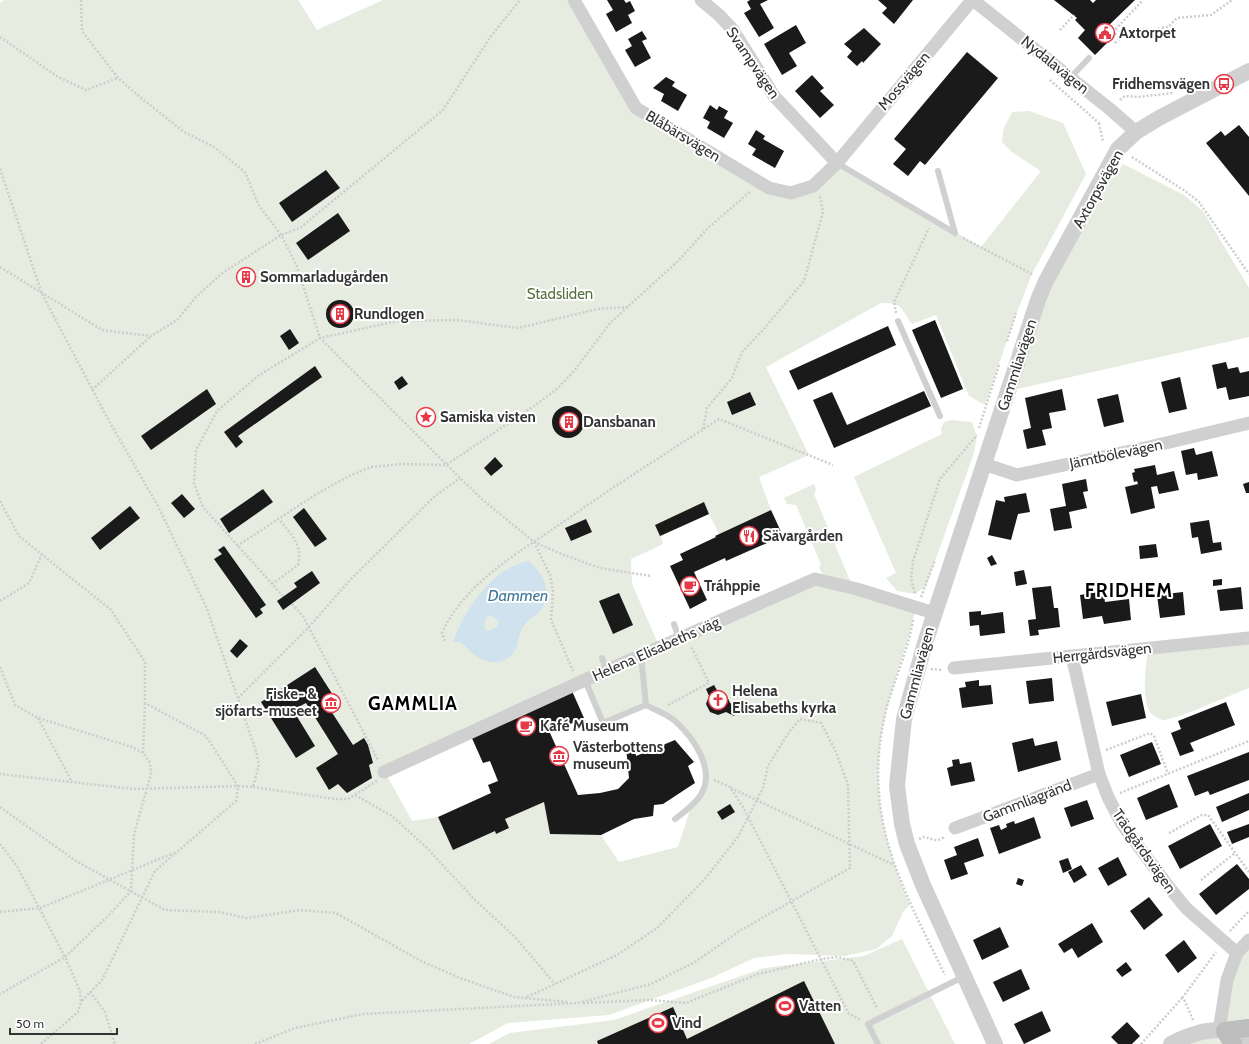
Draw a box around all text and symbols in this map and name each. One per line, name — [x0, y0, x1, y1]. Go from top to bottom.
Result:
public building icon: Axtorpet — [1094, 22, 1116, 44]
street label: Svampvägen — [722, 24, 784, 102]
place label: Axtorpet — [1119, 24, 1176, 42]
street label: Nydalavägen — [1018, 32, 1092, 98]
street label: Mossvägen — [874, 48, 934, 114]
bus stop icon: Fridhemsvägen — [1213, 73, 1235, 95]
place label: Fridhemsvägen — [1112, 75, 1210, 93]
street label: Blåbärsvägen — [642, 107, 724, 165]
street label: Axtorpsvägen — [1069, 147, 1127, 231]
building icon: Sommarladugården — [235, 266, 257, 288]
place label: Sommarladugården — [260, 268, 388, 286]
park label: Stadsliden — [527, 285, 593, 303]
building icon: Rundlogen — [329, 303, 351, 325]
place label: Rundlogen — [354, 305, 424, 323]
street label: Gammliavägen — [994, 317, 1040, 413]
place icon: Samiska visten — [415, 406, 437, 428]
place label: Samiska visten — [440, 408, 536, 426]
building icon: Dansbanan — [558, 411, 580, 433]
place label: Dansbanan — [583, 413, 656, 431]
street label: Jämtbölevägen — [1067, 435, 1164, 473]
restaurant icon: Sävargården — [738, 525, 760, 547]
place label: Sävargården — [763, 527, 843, 545]
cafe icon: Tráhppie — [679, 575, 701, 597]
place label: Tráhppie — [704, 577, 760, 595]
district label: FRIDHEM — [1085, 579, 1173, 602]
water label: Dammen — [488, 586, 548, 605]
street label: Helena Elisabeths väg — [590, 613, 723, 685]
street label: Gammliavägen — [896, 625, 938, 721]
street label: Herrgårdsvägen — [1052, 639, 1152, 667]
place label: Helena Elisabeths kyrka — [732, 682, 837, 717]
place label: Fiske- & sjöfarts-museet — [215, 685, 318, 720]
church icon: Helena Elisabeths kyrka — [707, 689, 729, 711]
museum icon: Fiske- & sjöfarts-museet — [320, 692, 342, 714]
district label: GAMMLIA — [368, 692, 458, 715]
cafe icon: Kafé Museum — [515, 715, 537, 737]
place label: Kafé Museum — [540, 717, 629, 735]
place label: Västerbottens museum — [573, 738, 663, 773]
museum icon: Västerbottens museum — [548, 745, 570, 767]
street label: Gammliagränd — [980, 776, 1074, 826]
street label: Trädgårdsvägen — [1108, 805, 1180, 897]
sports icon: Vatten — [774, 995, 796, 1017]
place label: Vatten — [799, 997, 841, 1015]
scale bar — [10, 1010, 117, 1036]
sports icon: Vind — [647, 1012, 669, 1034]
place label: Vind — [672, 1014, 702, 1032]
text: 50 m — [16, 1016, 44, 1031]

